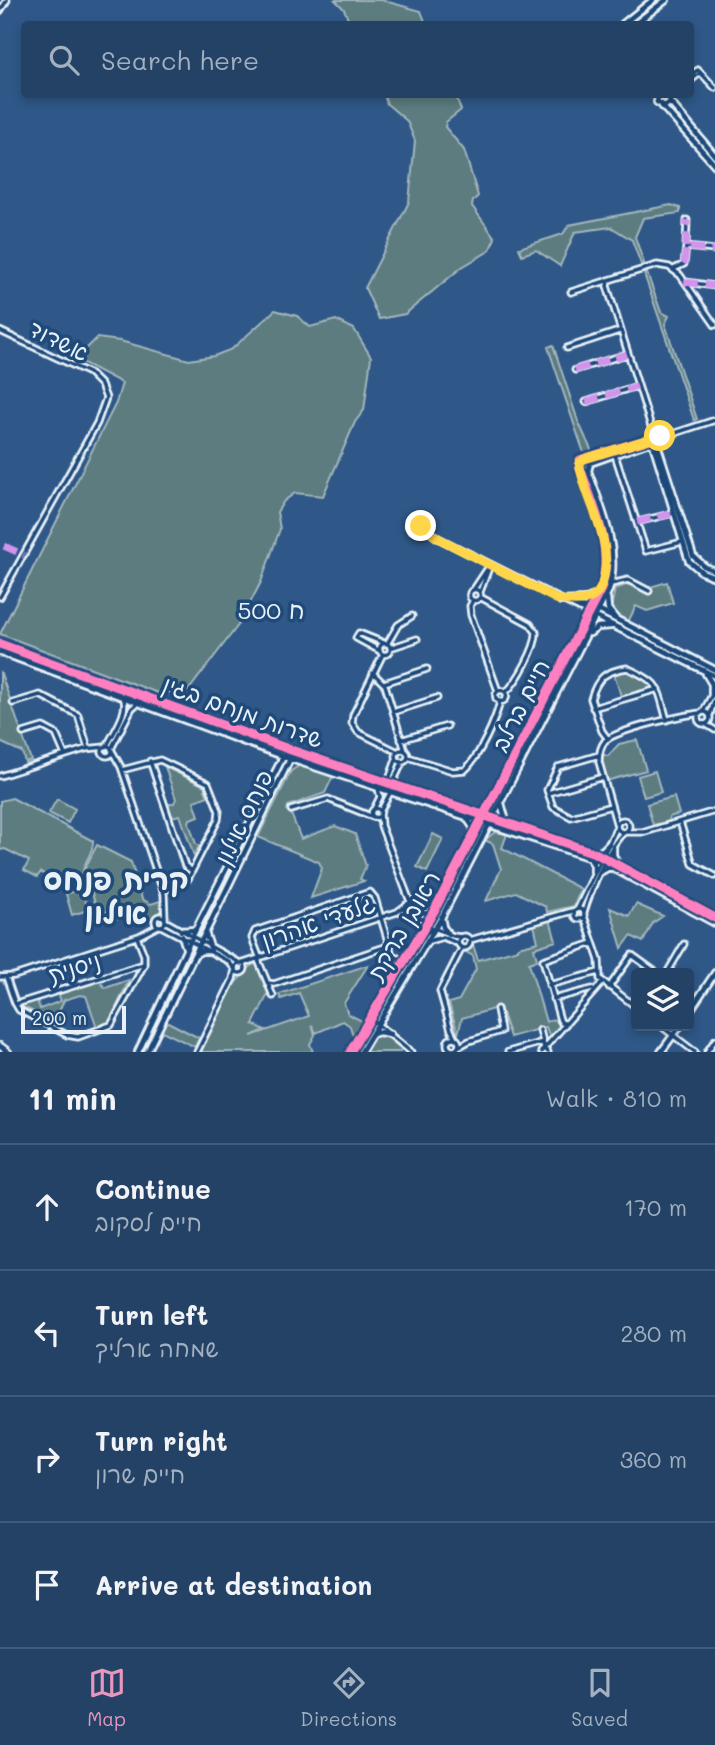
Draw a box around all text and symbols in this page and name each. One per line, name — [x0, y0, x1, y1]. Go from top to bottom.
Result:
search box — [21, 21, 694, 98]
icon: search — [45, 41, 83, 79]
text: Search here — [101, 43, 259, 77]
street label: אשדוד — [24, 313, 94, 367]
route start — [644, 420, 675, 451]
route end — [405, 510, 436, 541]
district label: ח 500 — [237, 594, 305, 625]
street label: חיים ברלב — [484, 654, 556, 756]
street label: שדרות מנחם בגין — [159, 668, 327, 754]
street label: פנחס אילון — [207, 765, 279, 869]
district label: קרית פנחס אילון — [43, 858, 189, 932]
street label: ראובן ברקת — [359, 865, 446, 986]
street label: גלעדי אהרון — [257, 888, 379, 955]
street label: ניסנית — [44, 945, 104, 989]
map controls — [631, 968, 694, 1031]
button: layers — [631, 968, 694, 1031]
scale bar — [21, 1003, 126, 1035]
text: 200 m — [32, 1005, 87, 1030]
text: 11 min — [28, 1078, 117, 1118]
text: Walk · 810 m — [546, 1083, 687, 1113]
text: Continue — [95, 1172, 211, 1206]
icon: ahead — [28, 1188, 66, 1226]
text: 170 m — [624, 1192, 687, 1222]
text: חיים לסקוב — [95, 1207, 202, 1237]
text: Turn left — [95, 1298, 208, 1332]
icon: left — [28, 1314, 66, 1352]
text: 280 m — [620, 1318, 687, 1348]
text: שמחה ארליך — [95, 1333, 219, 1363]
text: Turn right — [95, 1424, 228, 1458]
icon: right — [28, 1440, 66, 1478]
text: 360 m — [620, 1444, 687, 1474]
text: חיים שרון — [95, 1459, 185, 1489]
icon: arrive — [28, 1566, 66, 1604]
text: Arrive at destination — [95, 1568, 372, 1602]
tab: Map — [87, 1664, 126, 1731]
tab: Directions — [300, 1664, 397, 1731]
tab: Saved — [571, 1664, 628, 1731]

